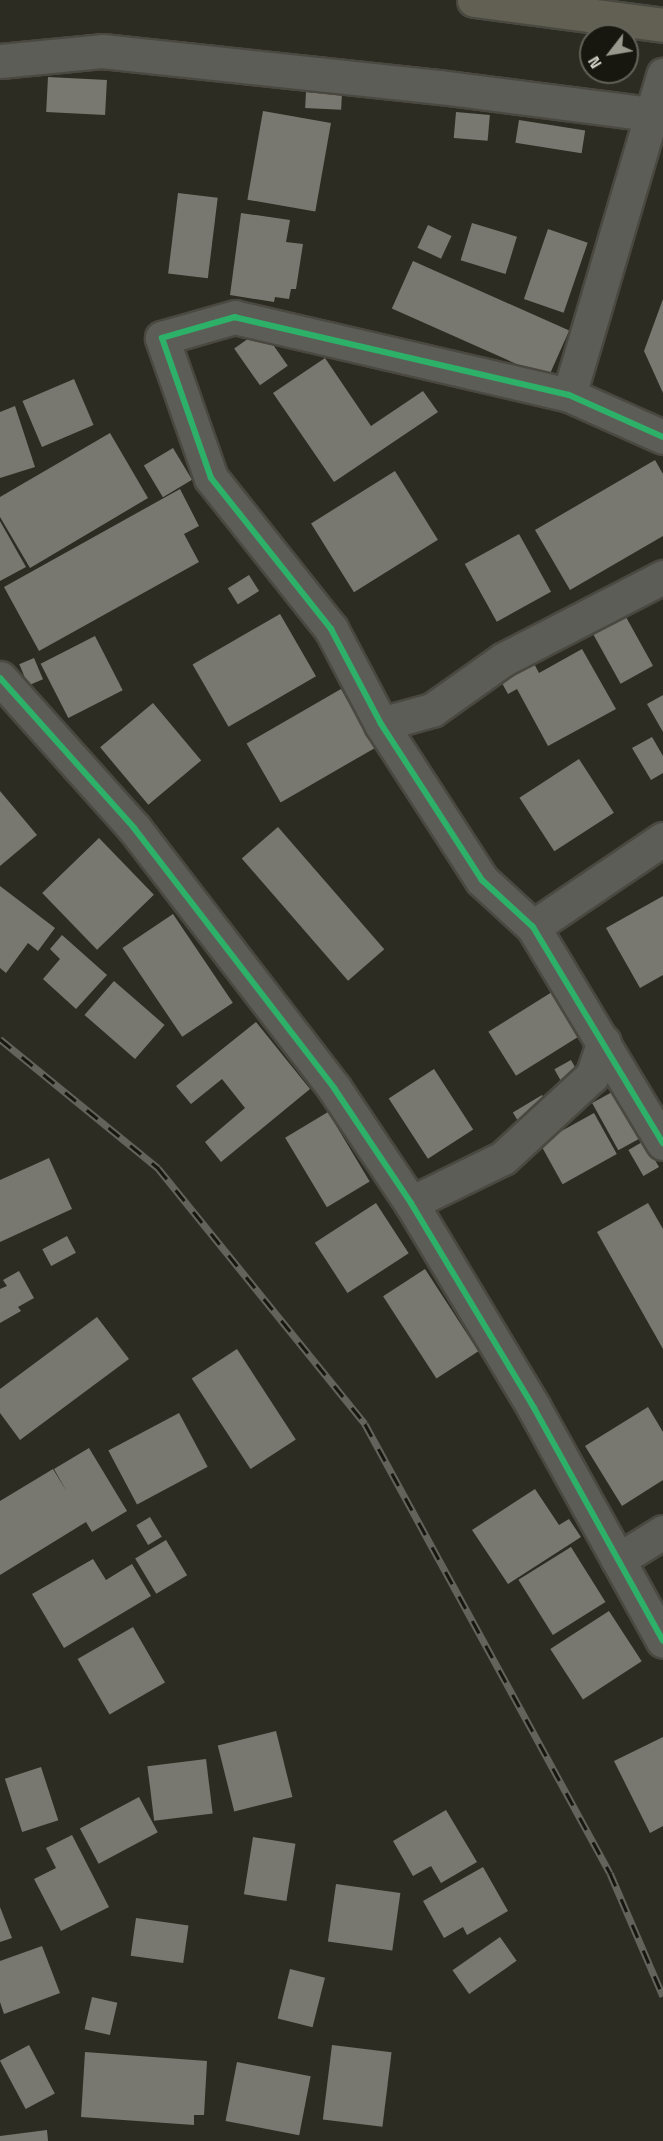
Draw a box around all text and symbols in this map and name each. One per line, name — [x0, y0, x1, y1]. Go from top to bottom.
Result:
north arrow — [579, 24, 639, 84]
text: N — [583, 52, 607, 73]

